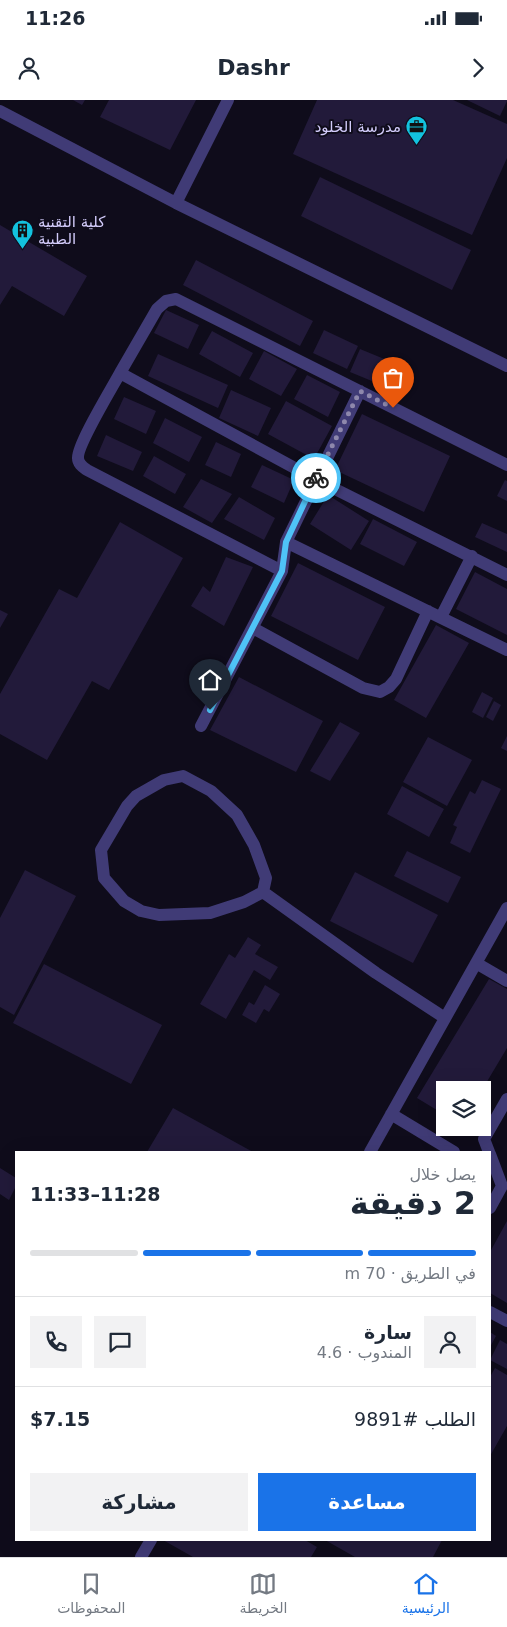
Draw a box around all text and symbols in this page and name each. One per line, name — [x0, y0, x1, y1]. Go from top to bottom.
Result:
text: 11:26 — [25, 7, 85, 29]
icon: person — [15, 54, 43, 82]
icon: forward — [464, 54, 492, 82]
text: Dashr — [217, 55, 290, 80]
office icon: مدرسة الخلود — [405, 115, 429, 146]
place label: مدرسة الخلود — [315, 118, 401, 136]
place label: كلية التقنية الطبية — [38, 213, 106, 248]
building icon: كلية التقنية الطبية — [10, 219, 34, 250]
pin — [372, 357, 414, 408]
icon: bag — [379, 364, 407, 392]
courier — [291, 453, 341, 503]
icon: bike — [302, 464, 330, 492]
pin — [189, 659, 231, 710]
icon: home — [196, 666, 224, 694]
map controls — [436, 1081, 491, 1136]
button: layers — [436, 1081, 491, 1136]
text: يصل خلال — [409, 1165, 476, 1184]
text: 11:28–11:33 — [30, 1183, 160, 1205]
text: 2 دقيقة — [350, 1184, 476, 1222]
text: في الطريق · 70 m — [345, 1264, 476, 1283]
button: phone — [30, 1316, 82, 1368]
button: chat — [94, 1316, 146, 1368]
button: person — [424, 1316, 476, 1368]
text: سارة — [364, 1321, 412, 1343]
text: المندوب · 4.6 — [317, 1343, 412, 1362]
text: $7.15 — [30, 1408, 90, 1430]
text: الطلب #9891 — [354, 1408, 476, 1430]
button: مشاركة — [30, 1473, 248, 1531]
button: مساعدة — [258, 1473, 476, 1531]
tab: المحفوظات — [57, 1570, 125, 1616]
tab: الخريطة — [240, 1570, 287, 1616]
tab: الرئيسية — [402, 1570, 450, 1616]

